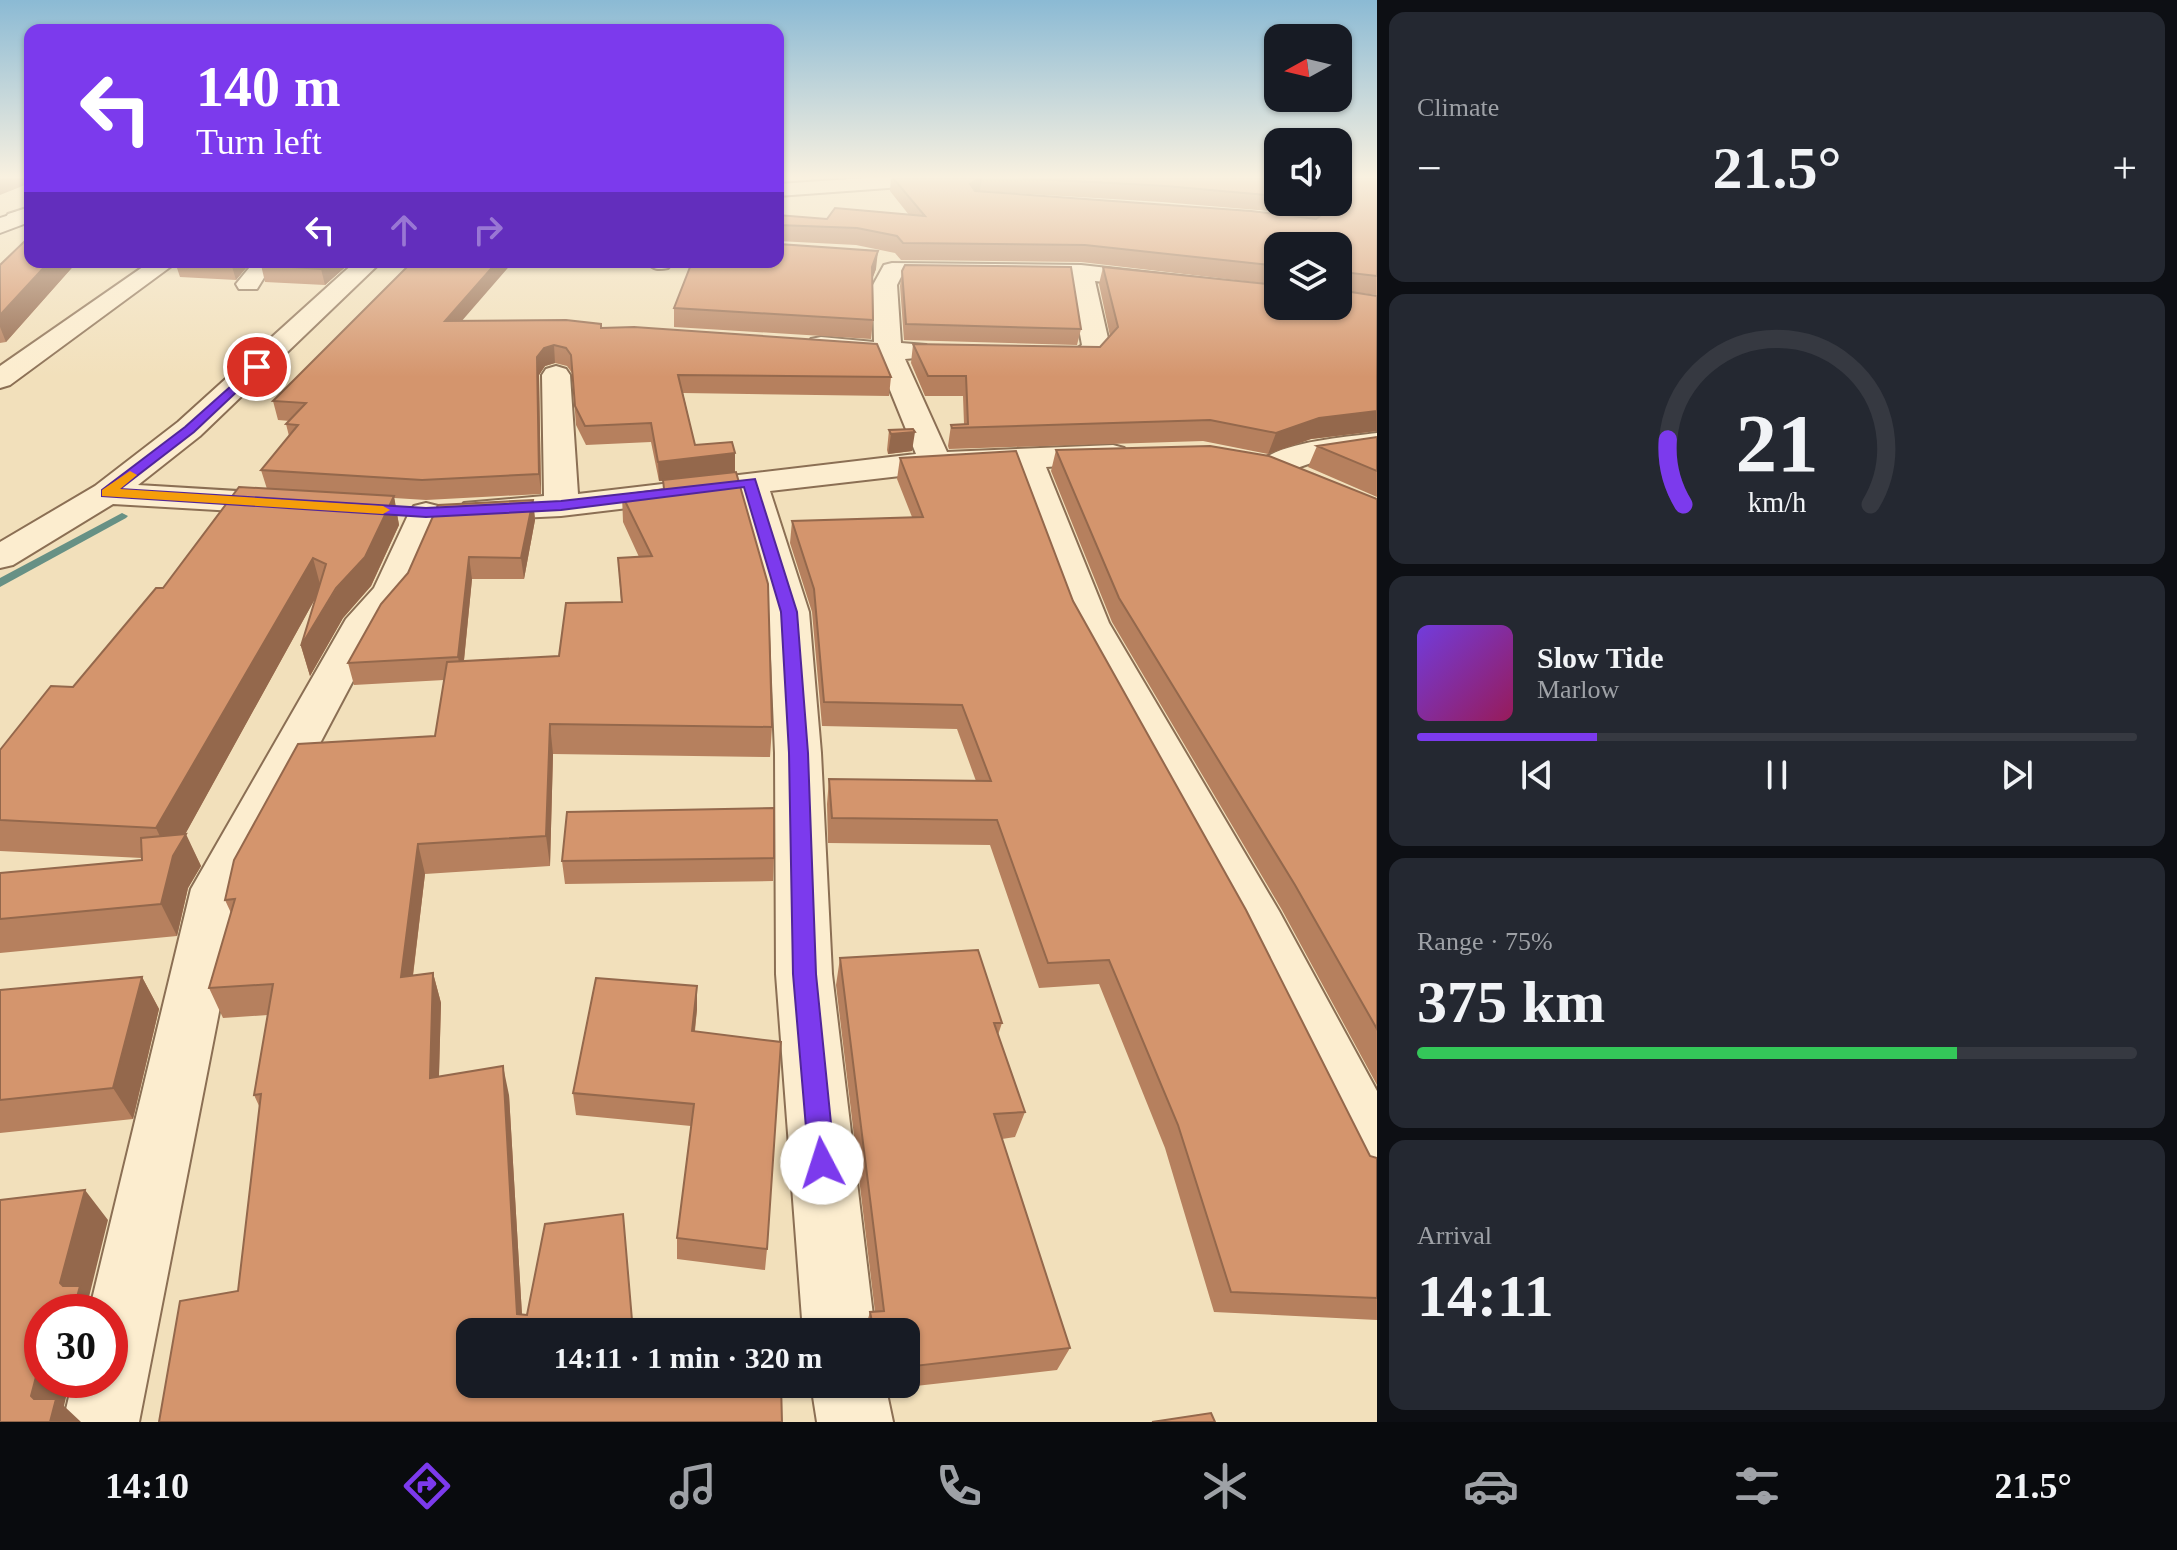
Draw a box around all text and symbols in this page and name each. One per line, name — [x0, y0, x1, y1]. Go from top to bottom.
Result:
north arrow — [1264, 24, 1352, 112]
map controls — [1264, 24, 1352, 320]
icon: left — [64, 56, 168, 160]
text: 140 m — [196, 56, 341, 118]
text: Climate — [1417, 93, 1499, 122]
text: Turn left — [196, 122, 322, 162]
button: sound — [1264, 128, 1352, 216]
text: 21.5° — [1713, 135, 1842, 201]
text: − — [1417, 144, 1442, 193]
text: + — [2112, 144, 2137, 193]
icon: left — [298, 208, 342, 252]
icon: ahead — [382, 208, 426, 252]
icon: right — [466, 208, 510, 252]
button: layers — [1264, 232, 1352, 320]
pin — [223, 333, 291, 401]
icon: arrive — [235, 345, 279, 389]
text: 21 — [1735, 397, 1819, 489]
text: km/h — [1748, 487, 1806, 518]
text: Slow Tide — [1537, 641, 1663, 674]
text: Marlow — [1537, 675, 1619, 704]
icon: previous — [1515, 753, 1559, 797]
icon: pause — [1755, 753, 1799, 797]
icon: next — [1995, 753, 2039, 797]
text: Range · 75% — [1417, 927, 1553, 956]
text: 375 km — [1417, 969, 1605, 1035]
position arrow — [780, 1121, 864, 1205]
text: Arrival — [1417, 1221, 1492, 1250]
text: 14:11 — [1417, 1263, 1554, 1329]
speed limit sign: 30 — [24, 1294, 128, 1398]
text: 14:11 · 1 min · 320 m — [554, 1341, 822, 1374]
icon: directions — [399, 1458, 455, 1514]
icon: music — [665, 1458, 721, 1514]
icon: phone — [931, 1458, 987, 1514]
icon: climate — [1197, 1458, 1253, 1514]
icon: car — [1463, 1458, 1519, 1514]
icon: filters — [1729, 1458, 1785, 1514]
text: 14:10 — [105, 1466, 189, 1506]
text: 21.5° — [1995, 1466, 2072, 1506]

